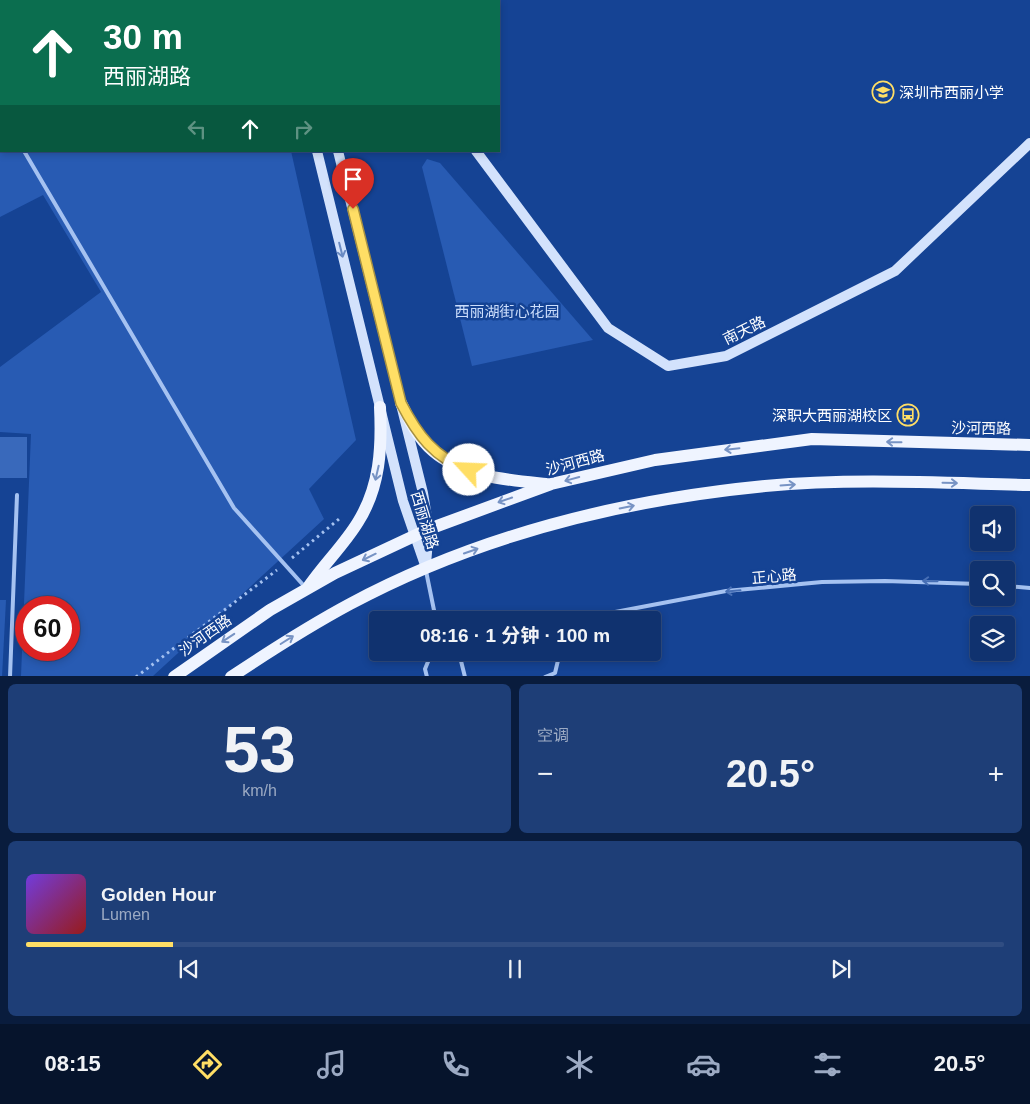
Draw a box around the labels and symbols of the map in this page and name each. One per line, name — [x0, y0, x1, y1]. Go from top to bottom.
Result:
school or university icon: 深圳市西丽小学 — [871, 80, 895, 104]
place label: 深圳市西丽小学 — [899, 84, 1004, 101]
pin — [332, 158, 374, 209]
one-way arrow — [337, 241, 346, 257]
park label: 西丽湖街心花园 — [454, 303, 560, 320]
street label: 南天路 — [720, 312, 768, 348]
bus stop icon: 深职大西丽湖校区 — [896, 403, 920, 427]
place label: 深职大西丽湖校区 — [772, 407, 892, 424]
street label: 沙河西路 — [951, 419, 1011, 437]
one-way arrow — [886, 437, 902, 447]
position arrow — [442, 443, 494, 495]
one-way arrow — [724, 444, 740, 454]
street label: 沙河西路 — [544, 446, 606, 478]
one-way arrow — [372, 465, 381, 481]
one-way arrow — [565, 475, 581, 484]
one-way arrow — [942, 479, 958, 488]
one-way arrow — [780, 480, 796, 489]
street label: 西丽湖路 — [408, 489, 442, 551]
one-way arrow — [498, 496, 514, 505]
one-way arrow — [619, 501, 635, 511]
one-way arrow — [463, 546, 478, 555]
one-way arrow — [362, 553, 377, 562]
street label: 正心路 — [751, 566, 797, 586]
one-way arrow — [922, 576, 938, 586]
one-way arrow — [725, 586, 741, 596]
speed limit sign: 60 — [15, 596, 80, 661]
street label: 沙河西路 — [176, 611, 234, 659]
one-way arrow — [221, 632, 235, 643]
one-way arrow — [279, 635, 293, 645]

